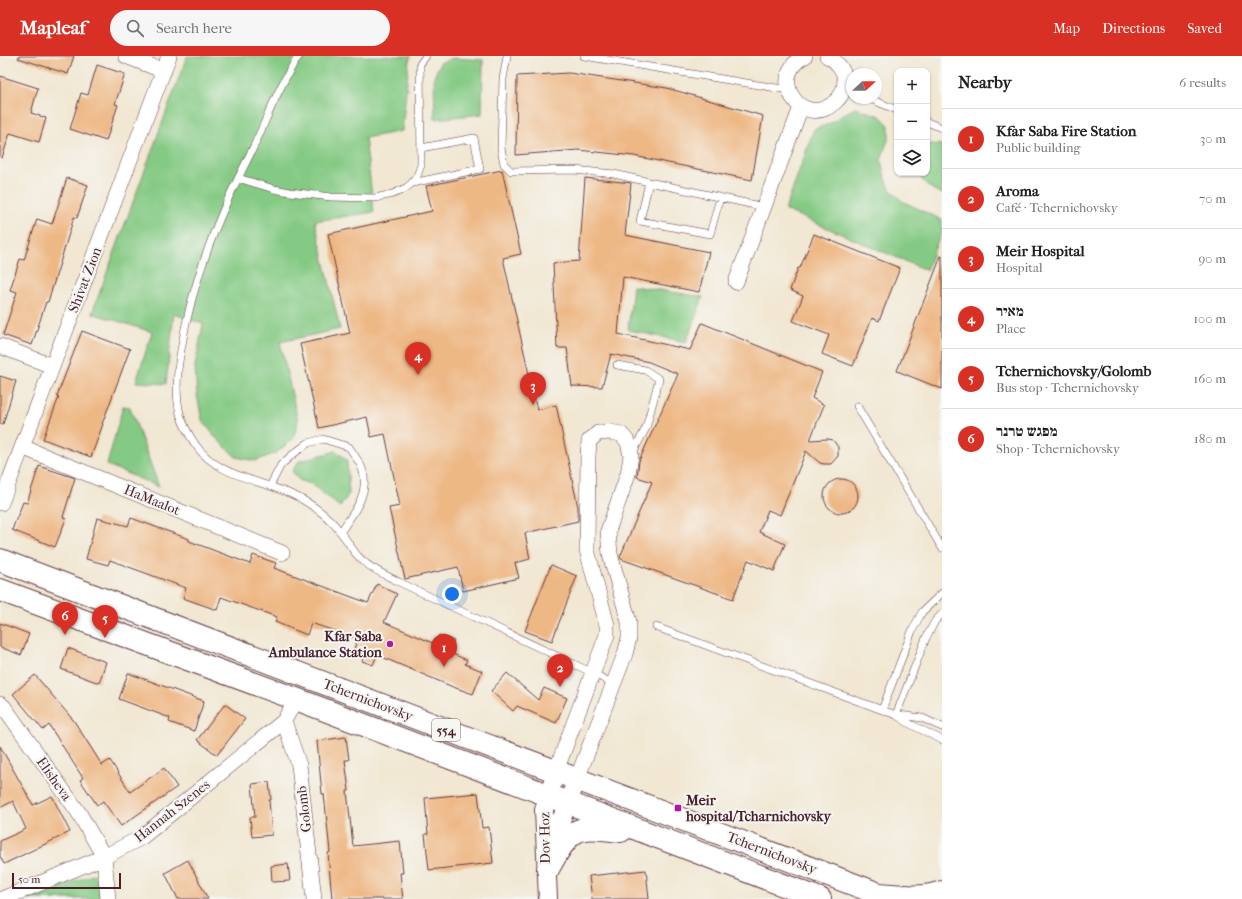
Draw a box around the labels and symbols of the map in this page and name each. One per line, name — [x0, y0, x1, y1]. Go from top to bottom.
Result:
north arrow — [846, 68, 882, 104]
street label: Shivat Zion — [65, 245, 105, 315]
pin: 4 — [405, 342, 431, 375]
pin: 3 — [520, 372, 546, 405]
street label: HaMaalot — [121, 481, 183, 519]
your location — [442, 584, 462, 604]
pin: 6 — [52, 602, 78, 635]
pin: 5 — [92, 605, 118, 638]
place label: Kfar Saba Ambulance Station — [268, 628, 383, 661]
pin: 1 — [431, 634, 457, 667]
marker: Kfar Saba Ambulance Station — [385, 639, 395, 649]
pin: 2 — [547, 654, 573, 687]
street label: Tchernichovsky — [321, 675, 416, 725]
road number: 554 — [432, 719, 460, 741]
street label: Elisheva — [33, 754, 75, 805]
street label: Hannah Szenes — [131, 776, 213, 846]
street label: Golomb — [293, 785, 315, 833]
place label: Meir hospital/Tcharnichovsky — [685, 792, 832, 825]
marker: Meir hospital/Tcharnichovsky — [673, 803, 683, 813]
street label: Dov Hoz — [536, 812, 554, 864]
street label: Tchernichovsky — [725, 828, 820, 878]
scale bar — [12, 871, 121, 890]

